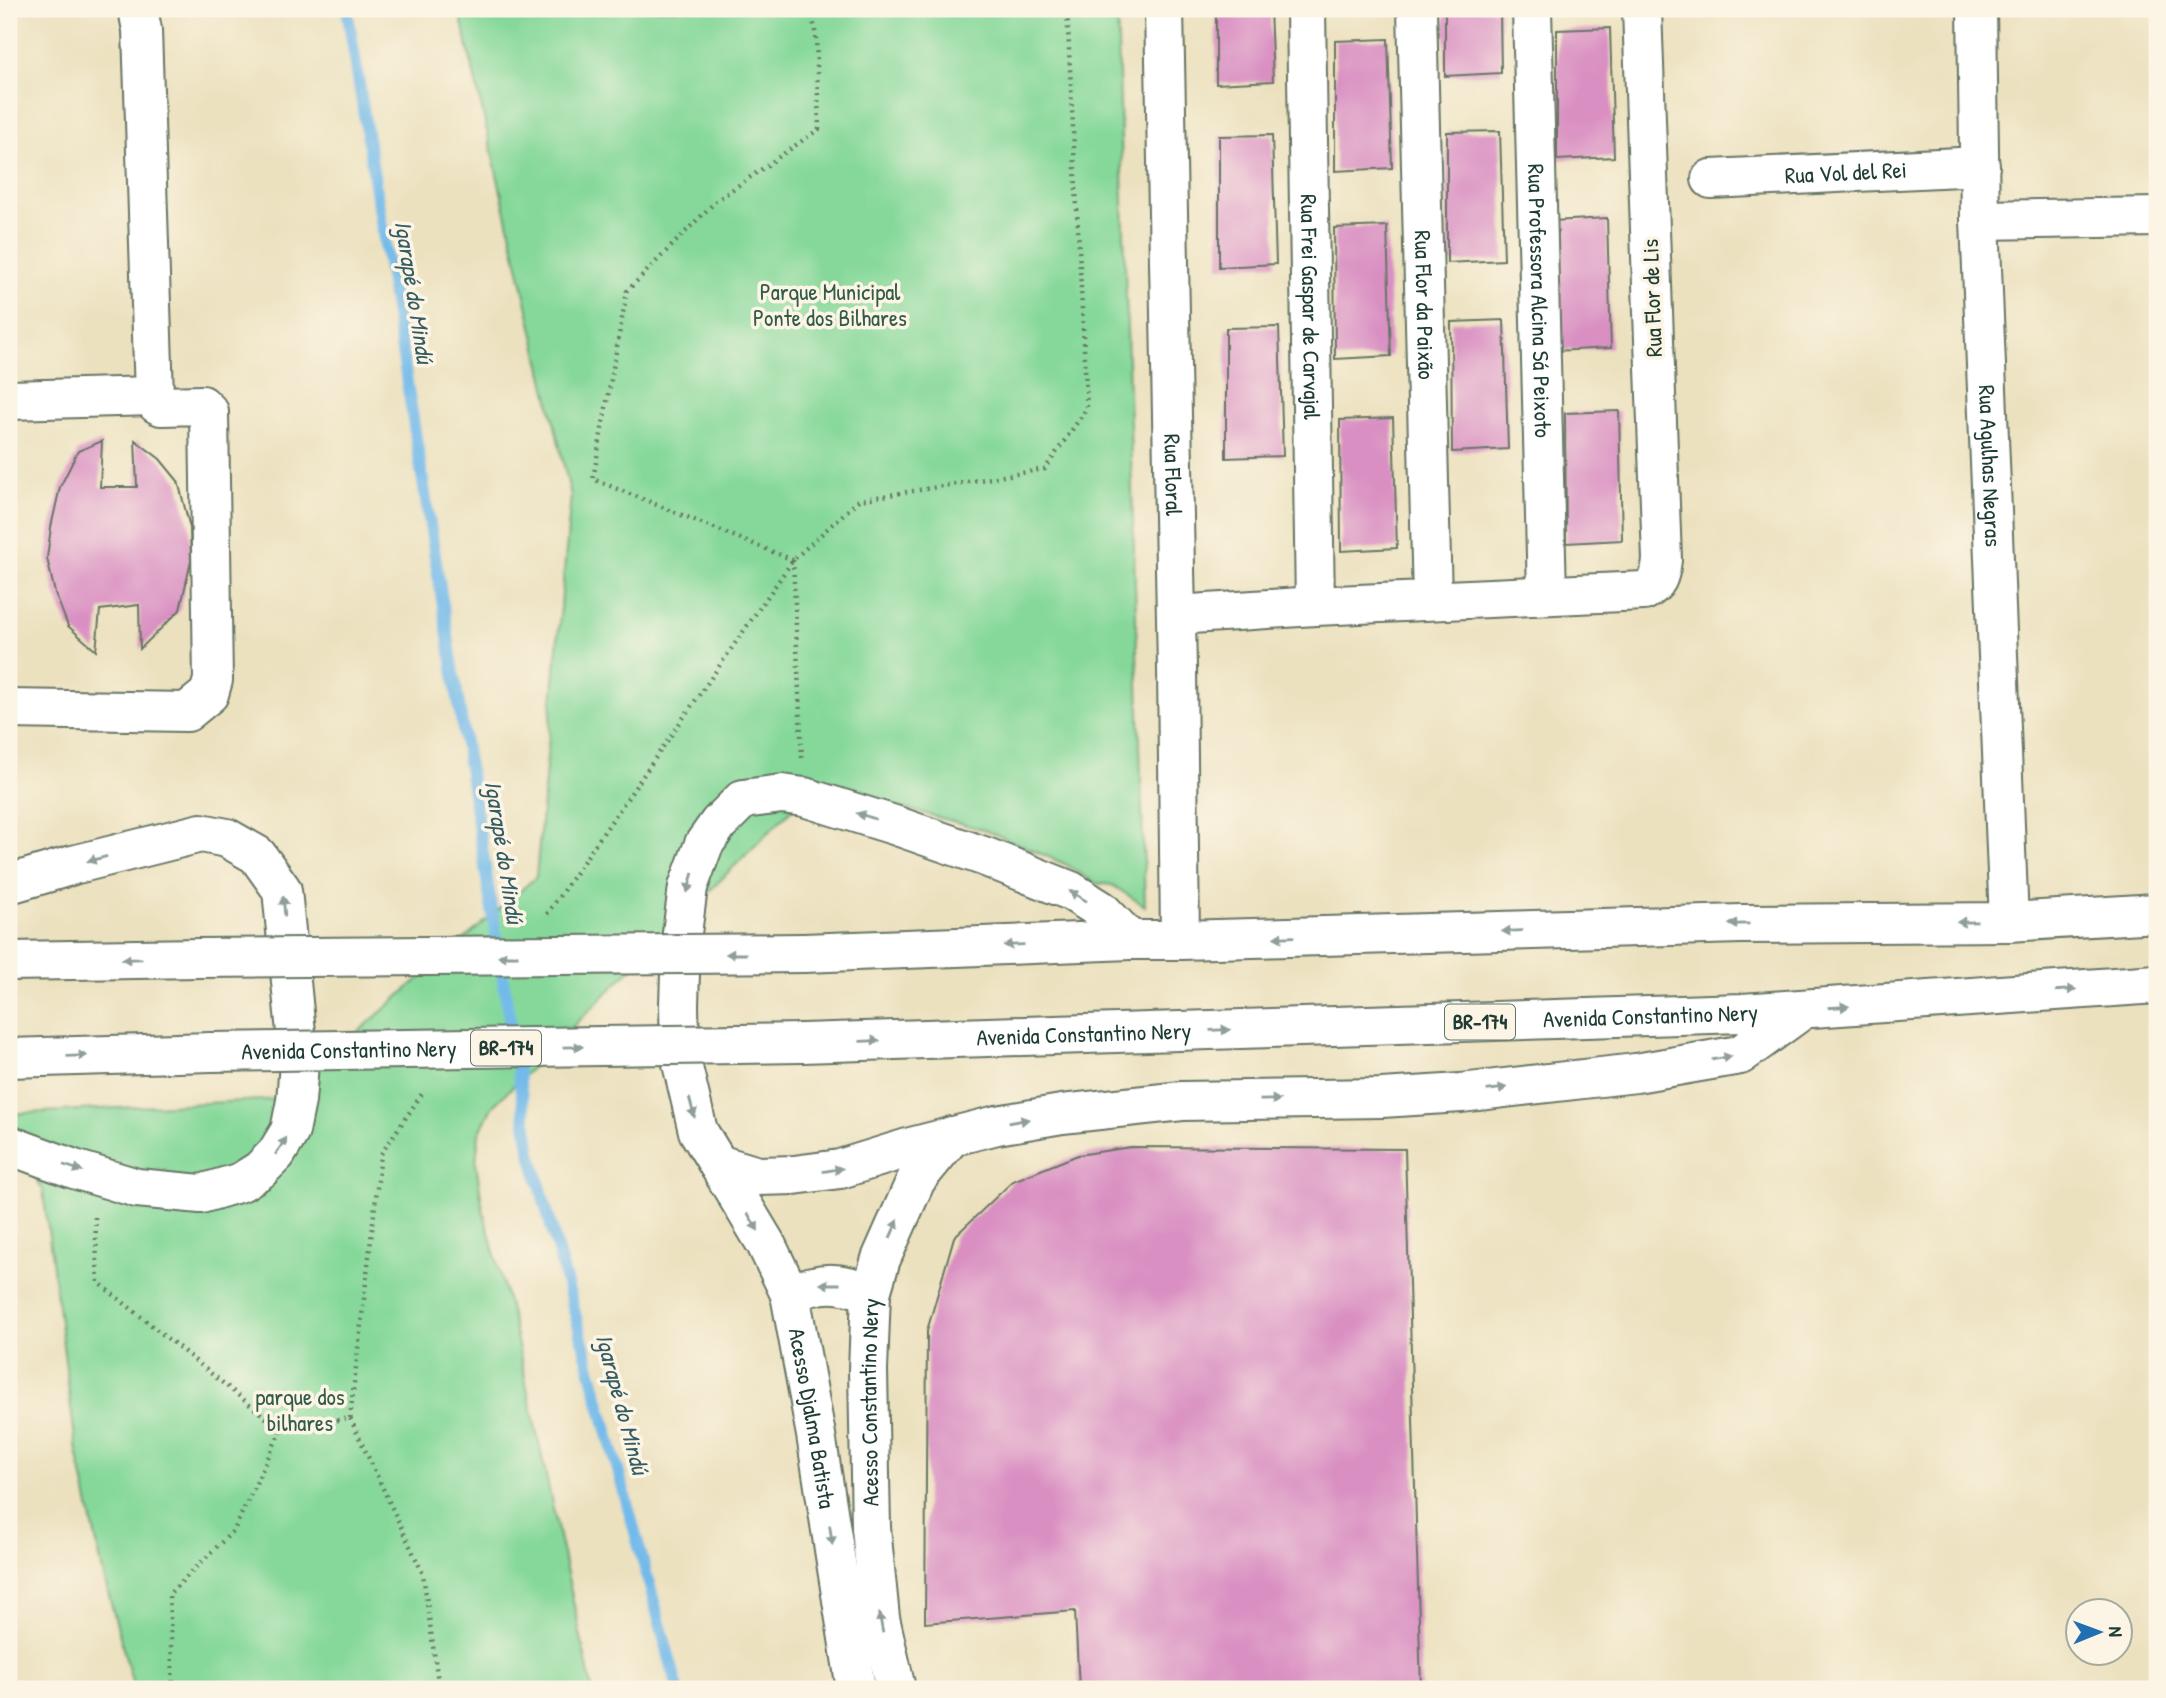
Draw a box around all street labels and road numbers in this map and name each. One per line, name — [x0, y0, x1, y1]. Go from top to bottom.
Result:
street label: Rua Vol del Rei — [1784, 154, 1907, 190]
street label: Rua Professora Alcina Sá Peixoto — [1521, 163, 1559, 438]
street label: Rua Frei Gaspar de Carvajal — [1294, 194, 1328, 421]
street label: Rua Flor da Paixão — [1408, 230, 1442, 380]
street label: Rua Flor de Lis — [1634, 238, 1669, 358]
street label: Rua Agulhas Negras — [1972, 384, 2009, 547]
street label: Rua Floral — [1157, 434, 1190, 517]
street label: Avenida Constantino Nery — [1543, 996, 1759, 1034]
road number: BR-174 — [1445, 1004, 1515, 1040]
street label: Avenida Constantino Nery — [976, 1015, 1192, 1052]
road number: BR-174 — [471, 1030, 541, 1066]
street label: Avenida Constantino Nery — [241, 1032, 457, 1067]
street label: Acesso Constantino Nery — [852, 1297, 886, 1507]
street label: Acesso Djalma Batista — [782, 1325, 843, 1511]

